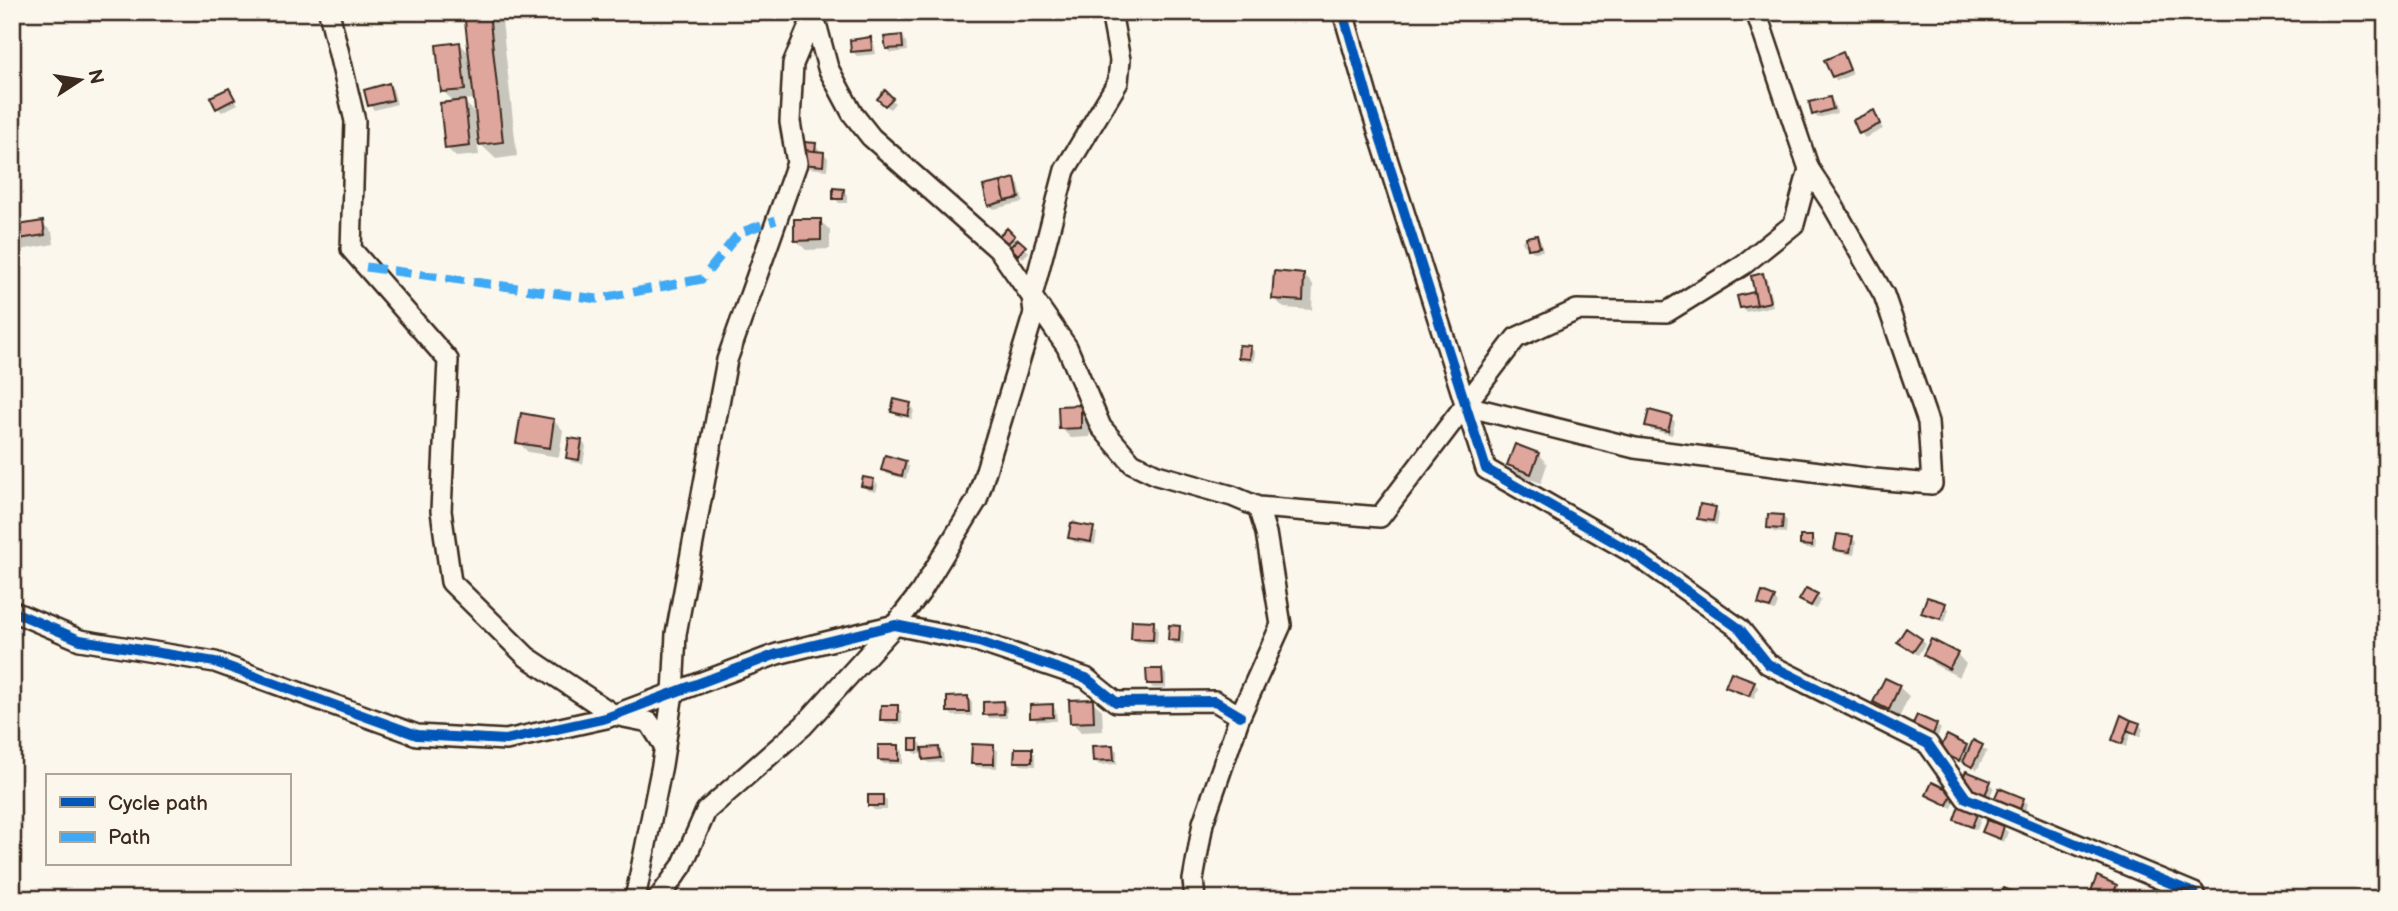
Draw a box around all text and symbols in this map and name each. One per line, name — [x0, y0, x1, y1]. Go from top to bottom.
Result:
north arrow — [46, 46, 116, 116]
text: N — [82, 67, 108, 86]
legend — [46, 774, 290, 866]
text: Cycle path — [108, 791, 208, 816]
text: Path — [108, 825, 150, 850]

